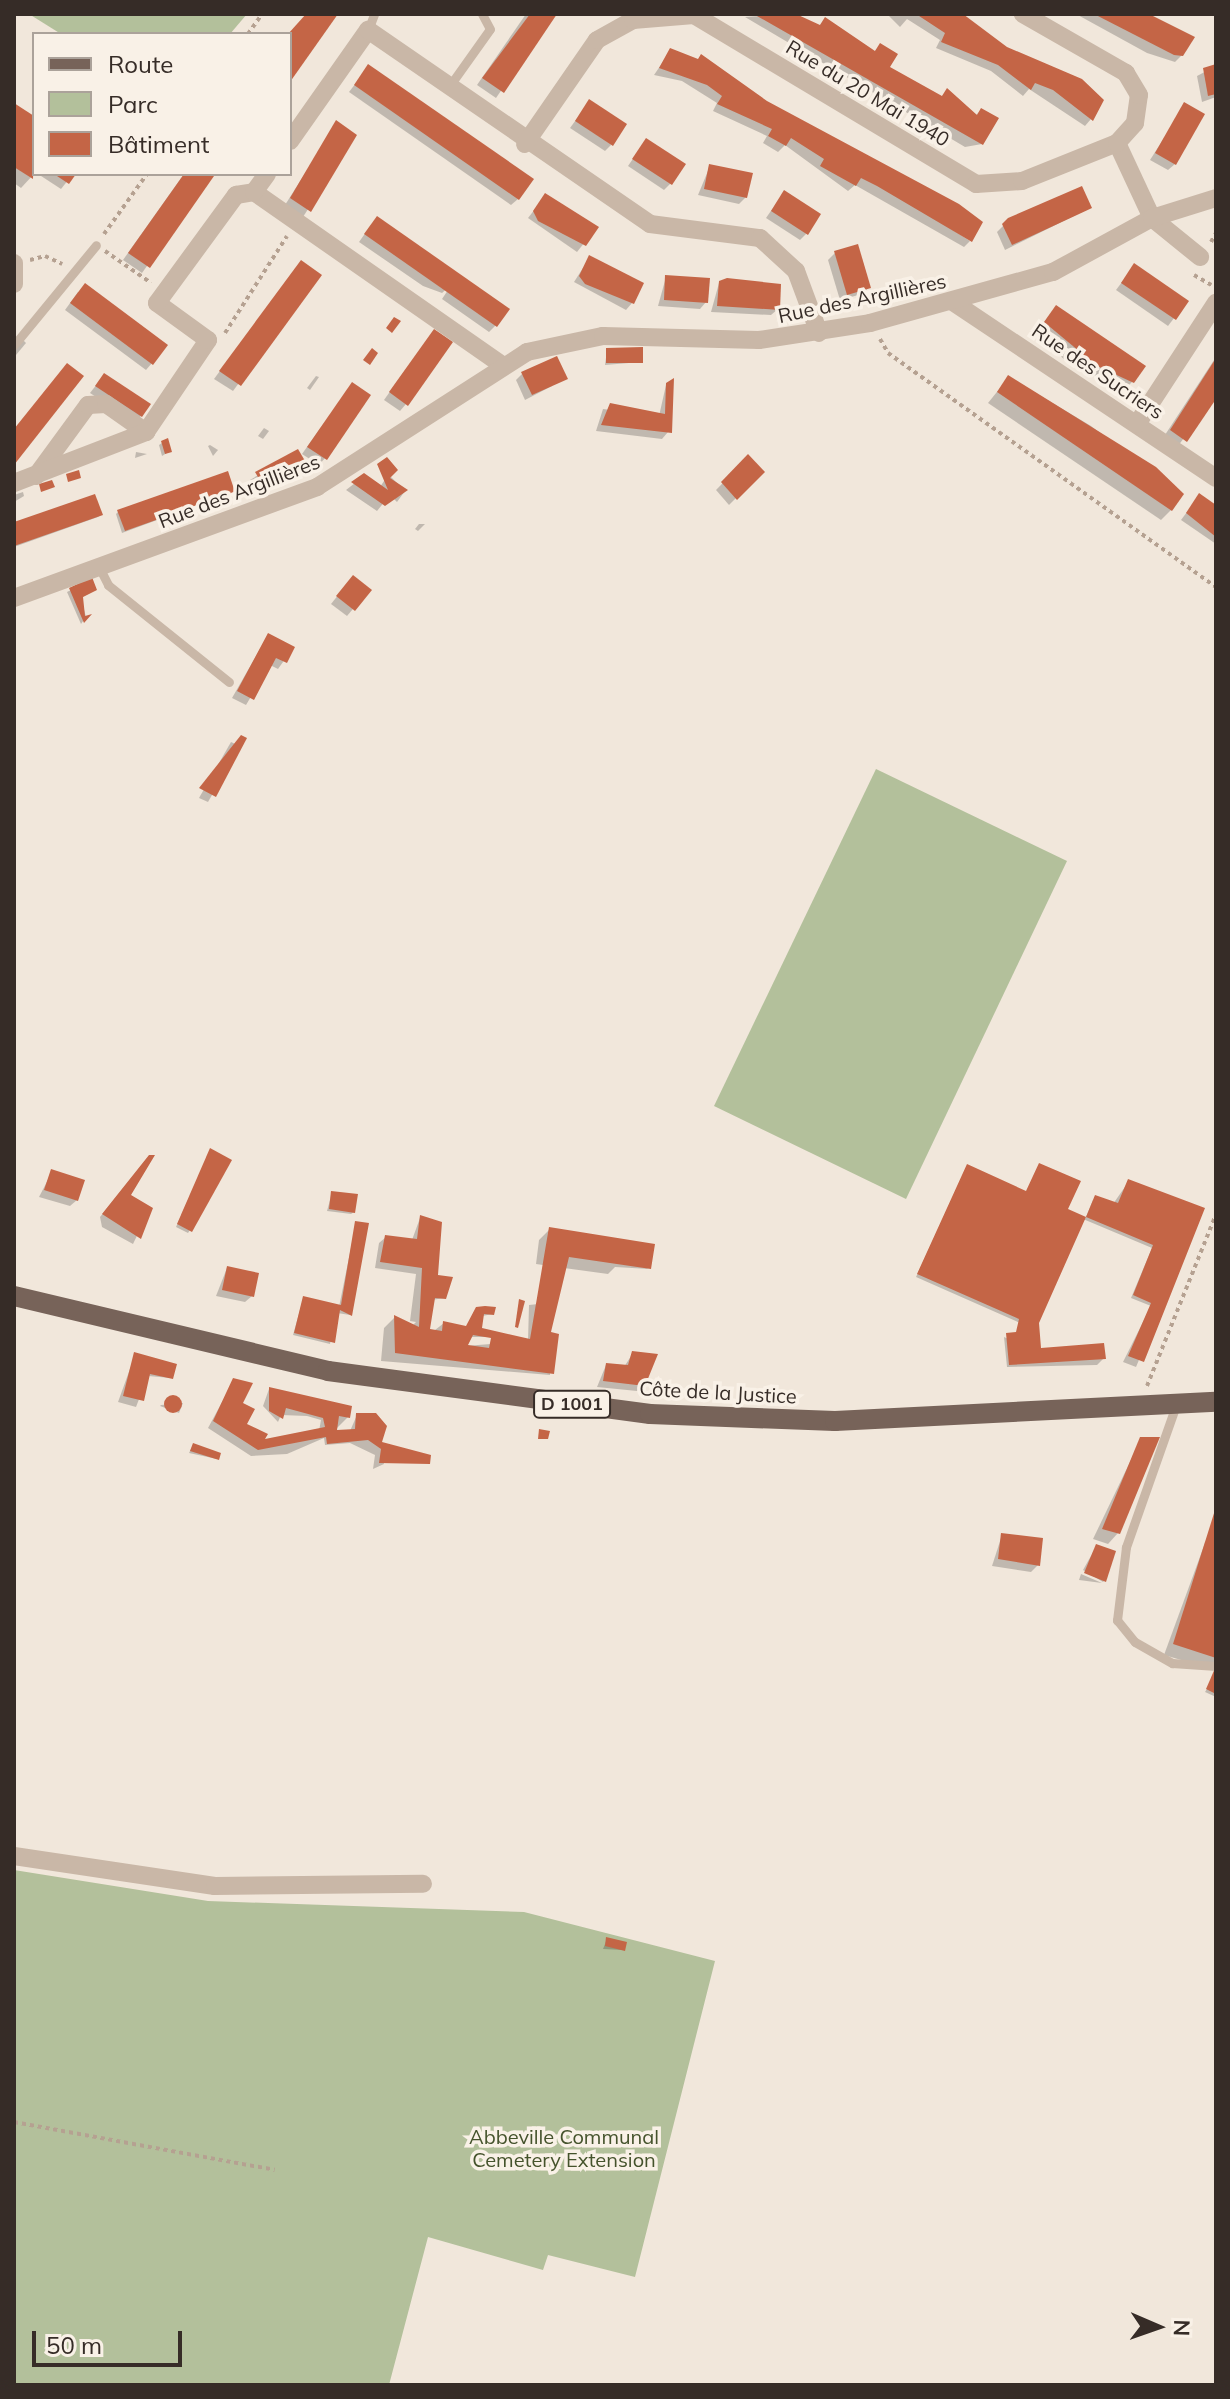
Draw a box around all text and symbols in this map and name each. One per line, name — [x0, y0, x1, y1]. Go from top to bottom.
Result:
legend — [32, 32, 292, 176]
street label: Rue du 20 Mai 1940 — [782, 35, 954, 151]
text: Route — [108, 49, 173, 79]
text: Parc — [108, 89, 158, 119]
text: Bâtiment — [108, 129, 209, 159]
street label: Rue des Argillières — [776, 268, 948, 328]
street label: Rue des Sucriers — [1028, 318, 1168, 424]
street label: Rue des Argillières — [155, 449, 323, 533]
street label: Côte de la Justice — [639, 1376, 797, 1408]
road number: D 1001 — [532, 1390, 612, 1418]
park label: Abbeville Communal Cemetery Extension — [469, 2124, 659, 2171]
north arrow — [1118, 2287, 1198, 2367]
scale bar — [36, 2315, 186, 2365]
text: N — [1168, 2319, 1196, 2337]
text: 50 m — [46, 2330, 102, 2360]

